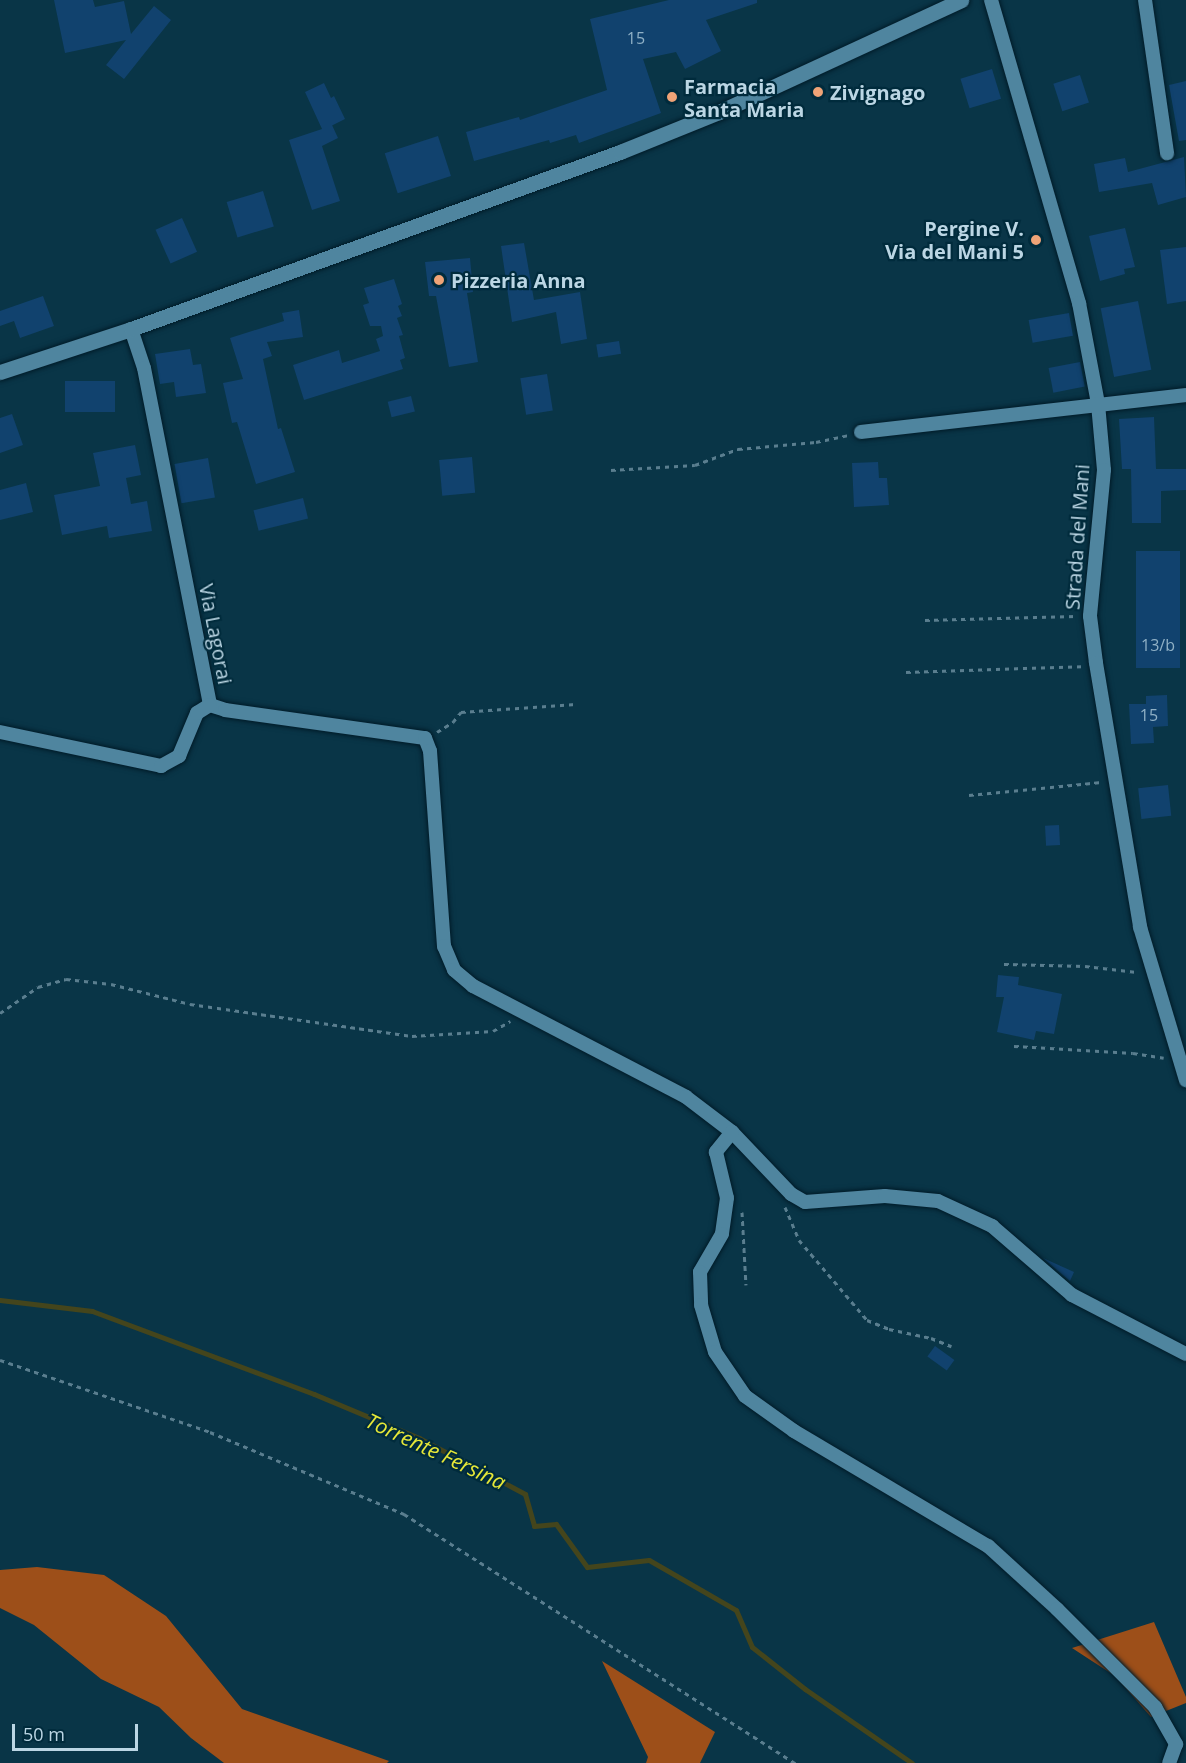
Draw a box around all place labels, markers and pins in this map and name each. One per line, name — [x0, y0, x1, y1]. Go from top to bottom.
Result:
place label: Farmacia Santa Maria — [684, 74, 804, 121]
place label: Zivignago — [830, 80, 925, 104]
marker: Zivignago — [811, 85, 825, 99]
marker: Farmacia Santa Maria — [665, 90, 679, 104]
place label: Pergine V. Via del Mani 5 — [885, 216, 1024, 263]
marker: Pergine V. Via del Mani 5 — [1029, 233, 1043, 247]
place label: Pizzeria Anna — [451, 268, 586, 292]
marker: Pizzeria Anna — [432, 273, 446, 287]

